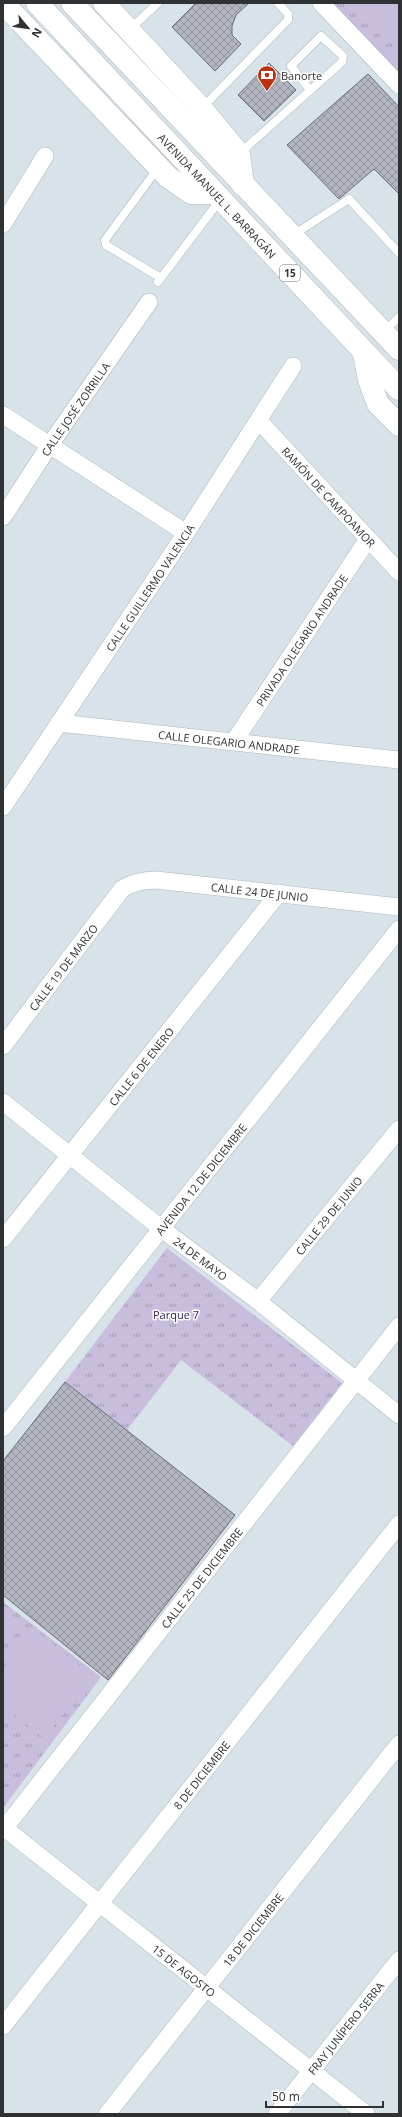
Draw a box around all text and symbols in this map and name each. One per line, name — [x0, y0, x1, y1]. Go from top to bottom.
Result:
north arrow — [8, 8, 48, 48]
text: N — [28, 26, 46, 41]
bank icon: Banorte — [256, 64, 278, 92]
place label: Banorte — [281, 68, 322, 83]
street label: AVENIDA MANUEL L. BARRAGÁN — [155, 130, 280, 261]
road number: 15 — [280, 265, 300, 281]
street label: CALLE JOSÉ ZORRILLA — [37, 359, 113, 459]
street label: RAMÓN DE CAMPOAMOR — [279, 443, 379, 550]
street label: CALLE GUILLERMO VALENCIA — [102, 521, 197, 654]
street label: PRIVADA OLEGARIO ANDRADE — [252, 571, 350, 709]
street label: CALLE OLEGARIO ANDRADE — [157, 726, 300, 757]
street label: CALLE 24 DE JUNIO — [210, 879, 309, 904]
street label: CALLE 19 DE MARZO — [25, 921, 101, 1014]
street label: CALLE 6 DE ENERO — [105, 1024, 177, 1109]
street label: AVENIDA 12 DE DICIEMBRE — [152, 1120, 250, 1238]
street label: CALLE 29 DE JUNIO — [292, 1173, 365, 1258]
street label: 24 DE MAYO — [171, 1233, 231, 1283]
park label: Parque 7 — [153, 1307, 199, 1322]
street label: CALLE 25 DE DICIEMBRE — [157, 1524, 246, 1631]
street label: 8 DE DICIEMBRE — [170, 1737, 233, 1812]
street label: 18 DE DICIEMBRE — [219, 1890, 286, 1969]
street label: 15 DE AGOSTO — [150, 1941, 219, 2000]
street label: FRAY JUNÍPERO SERRA — [304, 1978, 387, 2077]
scale bar — [266, 2083, 383, 2109]
text: 50 m — [272, 2088, 300, 2105]

